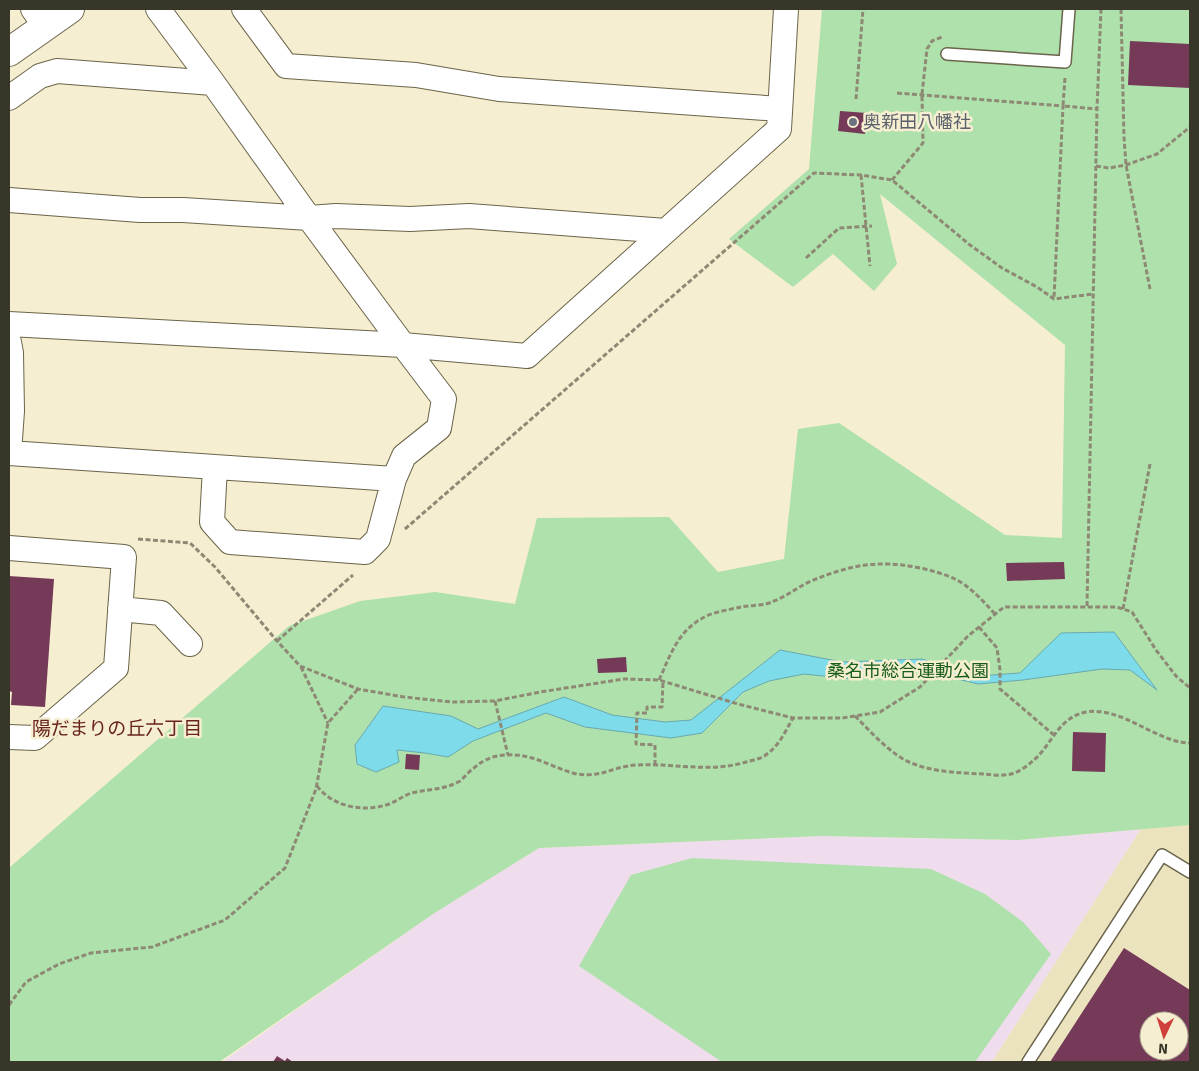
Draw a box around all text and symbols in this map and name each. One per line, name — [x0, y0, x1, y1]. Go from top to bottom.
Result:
place label: 奥新田八幡社 — [863, 111, 971, 133]
marker: 奥新田八幡社 — [847, 116, 859, 128]
park label: 桑名市総合運動公園 — [827, 660, 989, 682]
district label: 陽だまりの丘六丁目 — [32, 717, 202, 741]
north arrow — [1139, 1011, 1189, 1061]
text: N — [1158, 1040, 1169, 1057]

